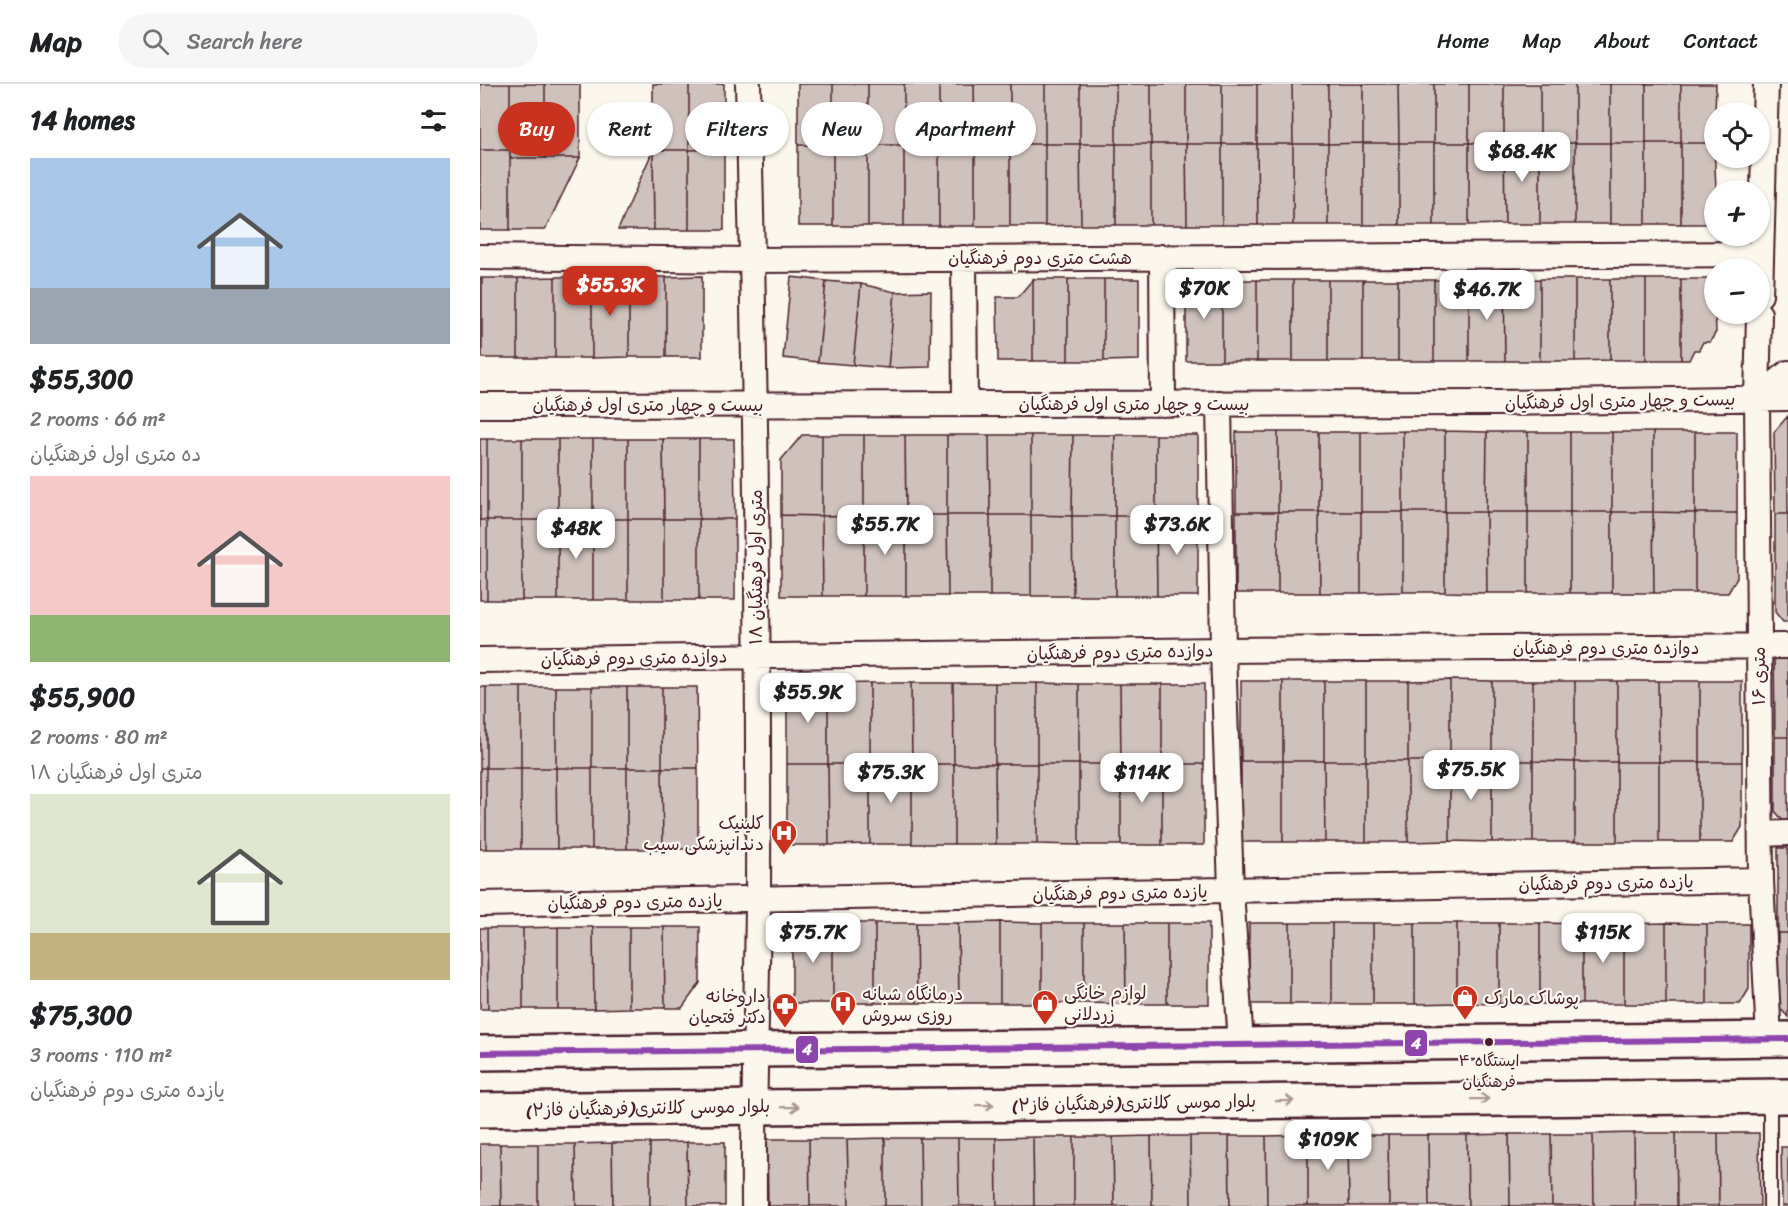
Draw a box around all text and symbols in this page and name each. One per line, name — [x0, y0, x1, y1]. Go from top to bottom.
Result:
search box — [118, 14, 538, 68]
text: Map — [30, 17, 82, 66]
text: Search here — [187, 22, 303, 61]
text: Home — [1437, 22, 1489, 60]
text: Map — [1522, 22, 1561, 60]
text: About — [1594, 22, 1651, 60]
text: Contact — [1684, 22, 1758, 60]
icon: search — [139, 25, 172, 58]
text: 14 homes — [30, 97, 135, 143]
chip: Buy — [498, 102, 575, 156]
chip: Rent — [587, 102, 673, 156]
chip: Filters — [685, 102, 789, 156]
chip: New — [801, 102, 883, 156]
chip: Apartment — [895, 102, 1036, 156]
map controls — [1704, 102, 1770, 324]
button: locate — [1704, 102, 1770, 168]
icon: filters — [417, 104, 450, 137]
pin: $68.4K — [1473, 132, 1571, 183]
text: $68.4K — [1488, 134, 1556, 169]
button: + — [1704, 180, 1770, 246]
icon: home — [186, 197, 294, 305]
street label: هشت متری دوم فرهنگیان — [948, 242, 1132, 274]
button: − — [1704, 258, 1770, 324]
pin: $55.3K — [561, 266, 659, 317]
text: $55.3K — [576, 268, 644, 303]
pin: $70K — [1168, 269, 1240, 320]
pin: $46.7K — [1438, 270, 1536, 321]
text: $70K — [1179, 271, 1229, 306]
text: $46.7K — [1454, 272, 1520, 307]
text: $55,300 — [30, 356, 133, 402]
street label: بیست و چهار متری اول فرهنگیان — [1504, 383, 1736, 419]
street label: بیست و چهار متری اول فرهنگیان — [1019, 388, 1249, 420]
street label: بیست و چهار متری اول فرهنگیان — [533, 389, 763, 421]
text: 2 rooms · 66 m² — [30, 402, 166, 437]
text: ده متری اول فرهنگیان — [30, 437, 201, 472]
street label: ۱۸ متری اول فرهنگیان — [740, 489, 772, 645]
pin: $55.7K — [836, 505, 934, 556]
pin: $73.6K — [1128, 505, 1226, 556]
text: $55.7K — [851, 507, 919, 542]
text: $73.6K — [1144, 507, 1210, 542]
pin: $48K — [540, 509, 612, 560]
text: $48K — [551, 511, 601, 546]
icon: home — [186, 515, 294, 623]
street label: دوازده متری دوم فرهنگیان — [1513, 632, 1699, 664]
street label: دوازده متری دوم فرهنگیان — [1026, 634, 1214, 670]
street label: دوازده متری دوم فرهنگیان — [540, 640, 728, 676]
street label: ۱۶ متری — [1743, 646, 1775, 706]
pin: $55.9K — [759, 673, 857, 724]
text: $55,900 — [30, 674, 135, 720]
text: $55.9K — [774, 675, 842, 710]
text: 2 rooms · 80 m² — [30, 720, 168, 755]
pin: $75.5K — [1422, 750, 1520, 801]
text: $75.5K — [1437, 752, 1505, 787]
pin: $75.3K — [842, 753, 940, 804]
pin: $114K — [1100, 753, 1184, 804]
text: ۱۸ متری اول فرهنگیان — [30, 755, 203, 790]
text: $75.3K — [858, 755, 924, 790]
text: $114K — [1114, 755, 1170, 790]
place label: کلینیک دندانپزشکی سیب — [643, 807, 764, 860]
hospital icon: کلینیک دندانپزشکی سیب — [769, 818, 799, 856]
icon: home — [186, 833, 294, 941]
street label: یازده متری دوم فرهنگیان — [1518, 865, 1694, 901]
street label: یازده متری دوم فرهنگیان — [1032, 875, 1208, 911]
street label: یازده متری دوم فرهنگیان — [547, 884, 723, 920]
pin: $75.7K — [764, 913, 862, 964]
pin: $115K — [1561, 913, 1645, 964]
text: $75.7K — [780, 915, 846, 950]
text: $115K — [1576, 915, 1631, 950]
place label: لوازم خانگی زردلانی — [1064, 977, 1147, 1030]
place label: درمانگاه شبانه روزی سروش — [862, 978, 963, 1031]
place label: داروخانه دکتر فتحیان — [688, 980, 766, 1033]
place label: پوشاک مارک — [1484, 982, 1579, 1014]
shop icon: پوشاک مارک — [1450, 983, 1480, 1021]
shop icon: لوازم خانگی زردلانی — [1030, 988, 1060, 1026]
hospital icon: درمانگاه شبانه روزی سروش — [828, 989, 858, 1027]
pharmacy icon: داروخانه دکتر فتحیان — [770, 991, 800, 1029]
text: $75,300 — [30, 992, 132, 1038]
line badge: 4 — [1404, 1029, 1428, 1057]
text: 4 — [1410, 1029, 1421, 1058]
line badge: 4 — [795, 1035, 819, 1064]
text: 4 — [801, 1035, 812, 1064]
marker: ایستگاه ۴ فرهنگیان — [1483, 1036, 1495, 1048]
text: 3 rooms · 110 m² — [30, 1038, 172, 1073]
place label: ایستگاه ۴ فرهنگیان — [1458, 1046, 1520, 1096]
text: یازده متری دوم فرهنگیان — [30, 1073, 225, 1108]
street label: بلوار موسی کلانتری(فرهنگیان فاز۲) — [1011, 1085, 1257, 1121]
street label: بلوار موسی کلانتری(فرهنگیان فاز۲) — [525, 1090, 771, 1126]
one-way arrow — [1470, 1094, 1490, 1105]
one-way arrow — [1275, 1096, 1295, 1107]
one-way arrow — [975, 1099, 995, 1111]
one-way arrow — [780, 1101, 800, 1113]
pin: $109K — [1286, 1120, 1370, 1171]
text: $109K — [1298, 1122, 1358, 1157]

